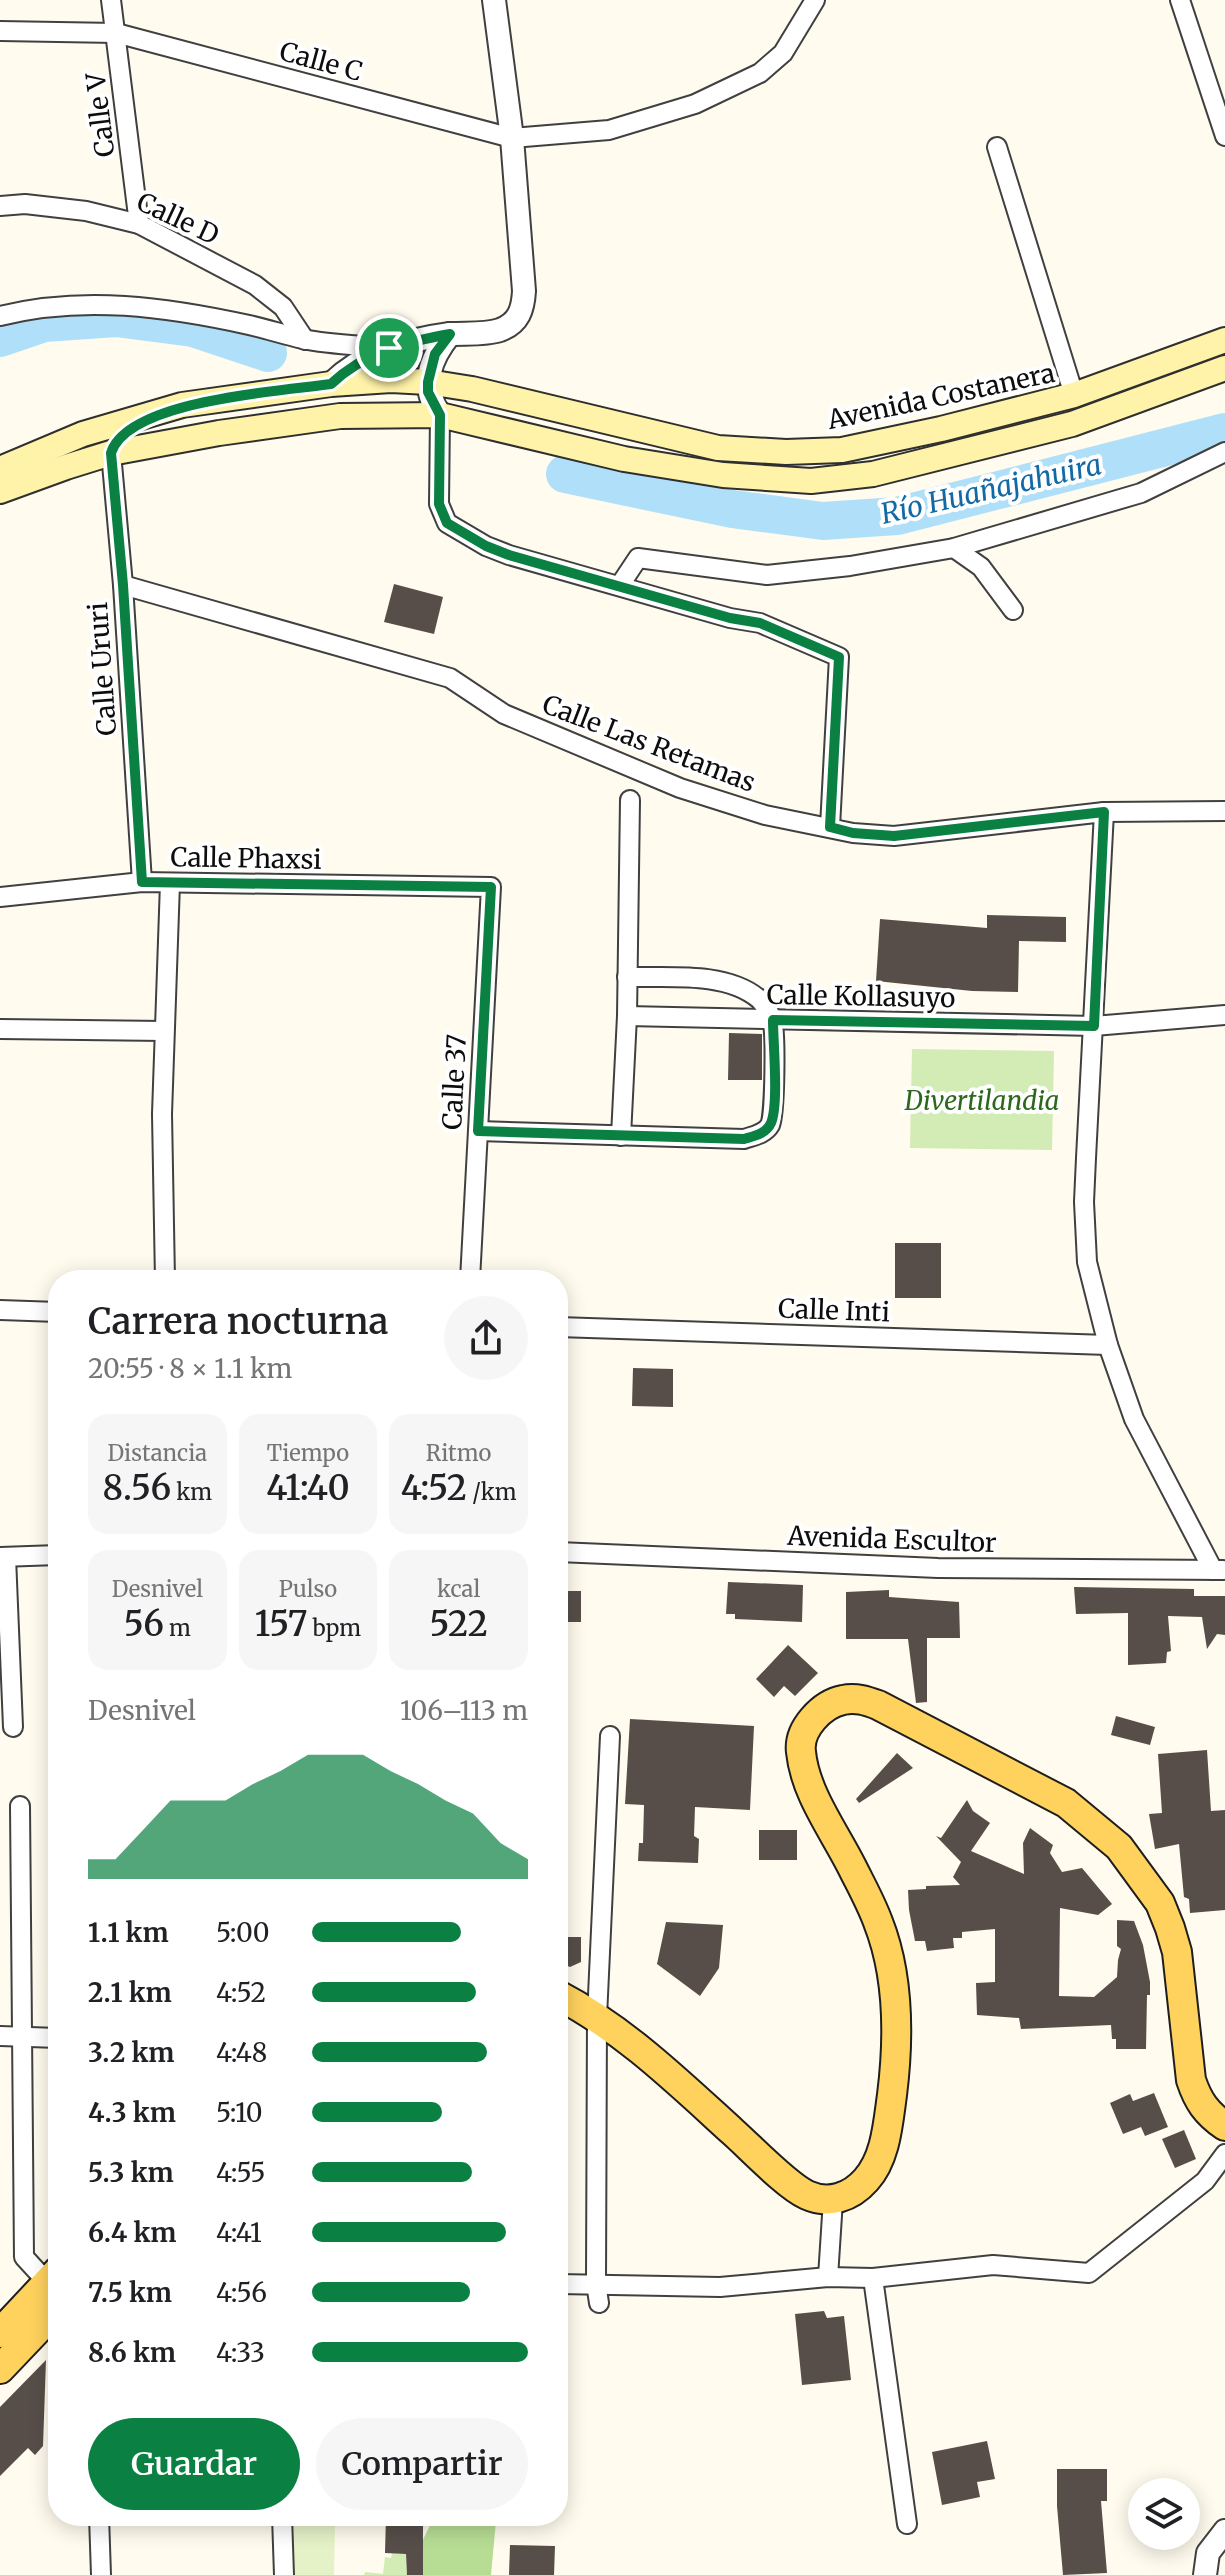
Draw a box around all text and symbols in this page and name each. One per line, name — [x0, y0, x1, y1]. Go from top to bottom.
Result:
street label: Calle C — [276, 34, 366, 88]
street label: Calle V — [78, 70, 122, 159]
street label: Calle D — [132, 185, 224, 251]
pin — [355, 314, 423, 382]
icon: arrive — [367, 326, 411, 370]
street label: Avenida Costanera — [823, 356, 1058, 436]
water label: Río Huañajahuira — [877, 446, 1105, 532]
street label: Calle Ururi — [81, 601, 123, 737]
street label: Calle Las Retamas — [538, 687, 760, 799]
street label: Calle Phaxsi — [170, 840, 322, 876]
street label: Calle Kollasuyo — [766, 978, 956, 1014]
street label: Calle 37 — [435, 1033, 473, 1131]
park label: Divertilandia — [904, 1084, 1059, 1117]
street label: Calle Inti — [777, 1292, 891, 1328]
button: share — [444, 1296, 528, 1380]
text: Carrera nocturna — [88, 1299, 388, 1344]
text: 20:55 · 8 × 1.1 km — [88, 1352, 292, 1385]
text: Distancia — [108, 1439, 207, 1467]
text: Tiempo — [267, 1439, 349, 1467]
text: Ritmo — [426, 1439, 491, 1467]
text: 8.56 — [103, 1467, 171, 1509]
text: 41:40 — [266, 1467, 350, 1509]
text: 4:52 — [401, 1467, 467, 1509]
text: km — [171, 1478, 212, 1506]
text: /km — [467, 1478, 517, 1506]
street label: Avenida Escultor — [786, 1519, 998, 1559]
text: Desnivel — [112, 1575, 203, 1603]
text: Pulso — [279, 1575, 337, 1603]
text: kcal — [437, 1575, 480, 1603]
text: 56 — [124, 1603, 164, 1645]
text: 157 — [255, 1603, 307, 1645]
text: 522 — [430, 1603, 488, 1645]
text: m — [164, 1614, 191, 1642]
text: bpm — [307, 1614, 361, 1642]
text: Desnivel — [88, 1694, 196, 1727]
text: 106–113 m — [400, 1694, 528, 1727]
text: 1.1 km — [88, 1916, 169, 1949]
text: 5:00 — [216, 1916, 270, 1949]
text: 2.1 km — [88, 1976, 172, 2009]
text: 4:52 — [216, 1976, 266, 2009]
text: 3.2 km — [88, 2036, 174, 2069]
text: 4:48 — [216, 2036, 267, 2069]
text: 4.3 km — [88, 2096, 176, 2129]
text: 5:10 — [216, 2096, 263, 2129]
text: 5.3 km — [88, 2156, 174, 2189]
text: 4:55 — [216, 2156, 265, 2189]
text: 6.4 km — [88, 2216, 176, 2249]
text: 4:41 — [216, 2216, 262, 2249]
text: 7.5 km — [88, 2276, 172, 2309]
text: 4:56 — [216, 2276, 267, 2309]
text: 8.6 km — [88, 2336, 176, 2369]
text: 4:33 — [216, 2336, 265, 2369]
button: Guardar — [88, 2418, 300, 2510]
button: Compartir — [316, 2418, 528, 2510]
map controls — [1128, 2478, 1200, 2550]
button: layers — [1128, 2478, 1200, 2550]

